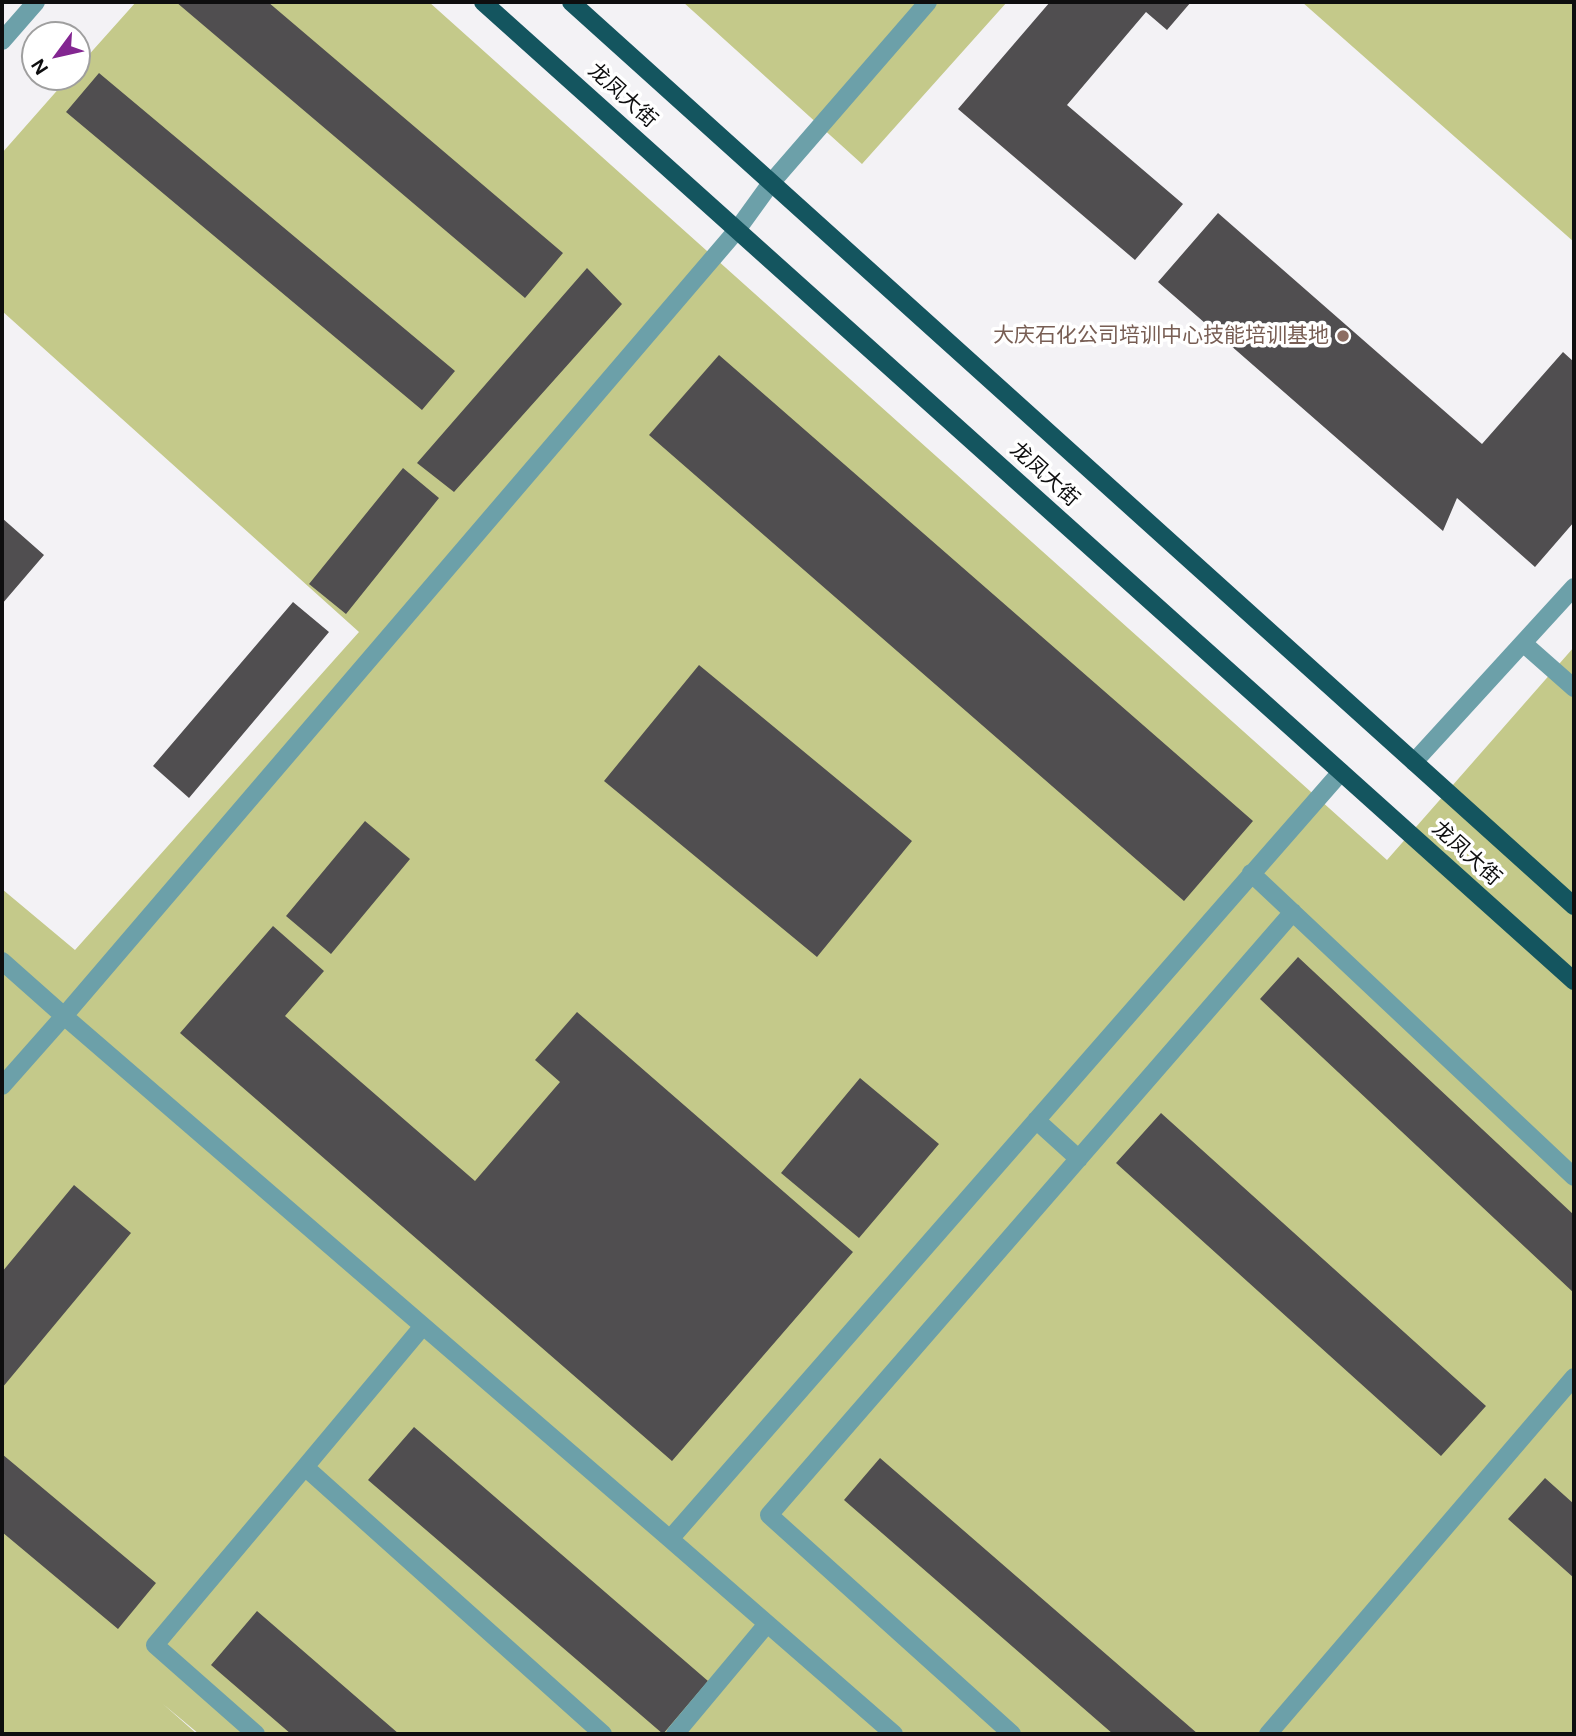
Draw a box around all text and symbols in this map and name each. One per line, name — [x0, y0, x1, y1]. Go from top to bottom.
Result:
north arrow — [21, 21, 91, 91]
text: N — [25, 54, 54, 79]
street label: 龙凤大街 — [582, 59, 662, 133]
place label: 大庆石化公司培训中心技能培训基地 — [993, 323, 1329, 349]
marker: 大庆石化公司培训中心技能培训基地 — [1335, 328, 1351, 344]
street label: 龙凤大街 — [1004, 438, 1084, 512]
street label: 龙凤大街 — [1426, 817, 1506, 891]

